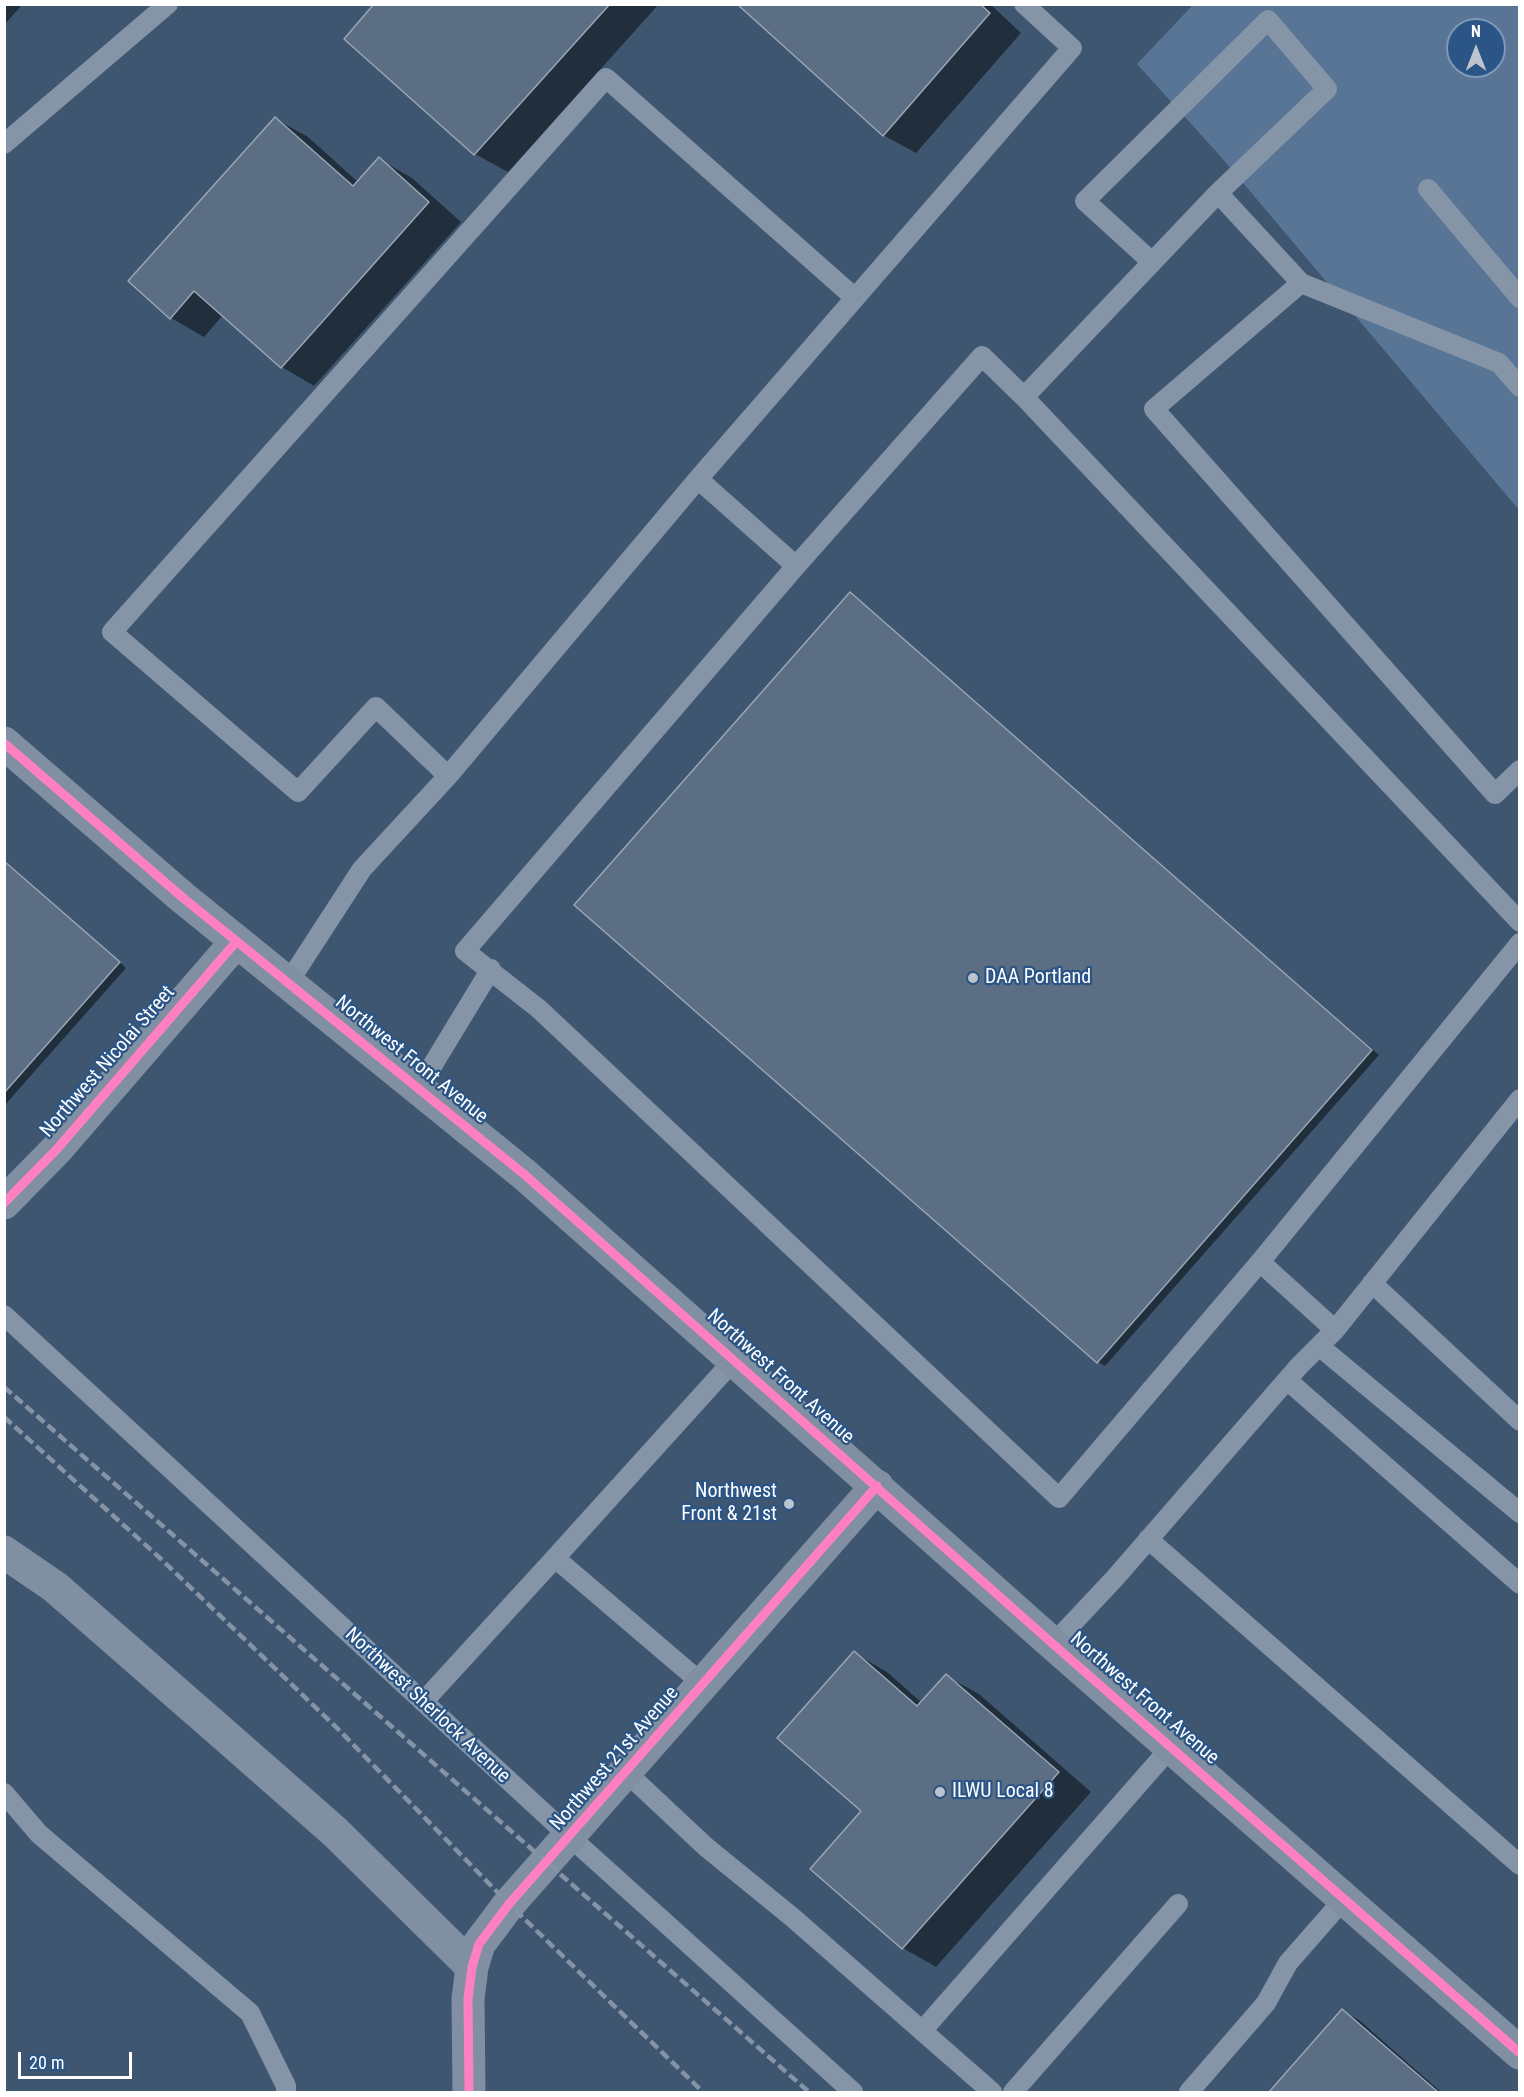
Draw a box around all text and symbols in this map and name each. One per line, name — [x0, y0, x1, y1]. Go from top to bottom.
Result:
north arrow — [1446, 18, 1506, 78]
text: N — [1471, 22, 1481, 41]
place label: DAA Portland — [985, 966, 1091, 990]
marker: DAA Portland — [966, 971, 980, 985]
street label: Northwest Nicolai Street — [36, 981, 180, 1143]
street label: Northwest Front Avenue — [330, 991, 492, 1129]
street label: Northwest Front Avenue — [701, 1305, 859, 1449]
place label: Northwest Front & 21st — [681, 1480, 777, 1527]
marker: Northwest Front & 21st — [782, 1497, 796, 1511]
street label: Northwest Sherlock Avenue — [339, 1623, 515, 1789]
street label: Northwest Front Avenue — [1065, 1628, 1223, 1770]
street label: Northwest 21st Avenue — [546, 1682, 684, 1836]
place label: ILWU Local 8 — [952, 1780, 1054, 1804]
marker: ILWU Local 8 — [933, 1785, 947, 1799]
scale bar — [21, 2040, 135, 2078]
text: 20 m — [29, 2052, 64, 2073]

